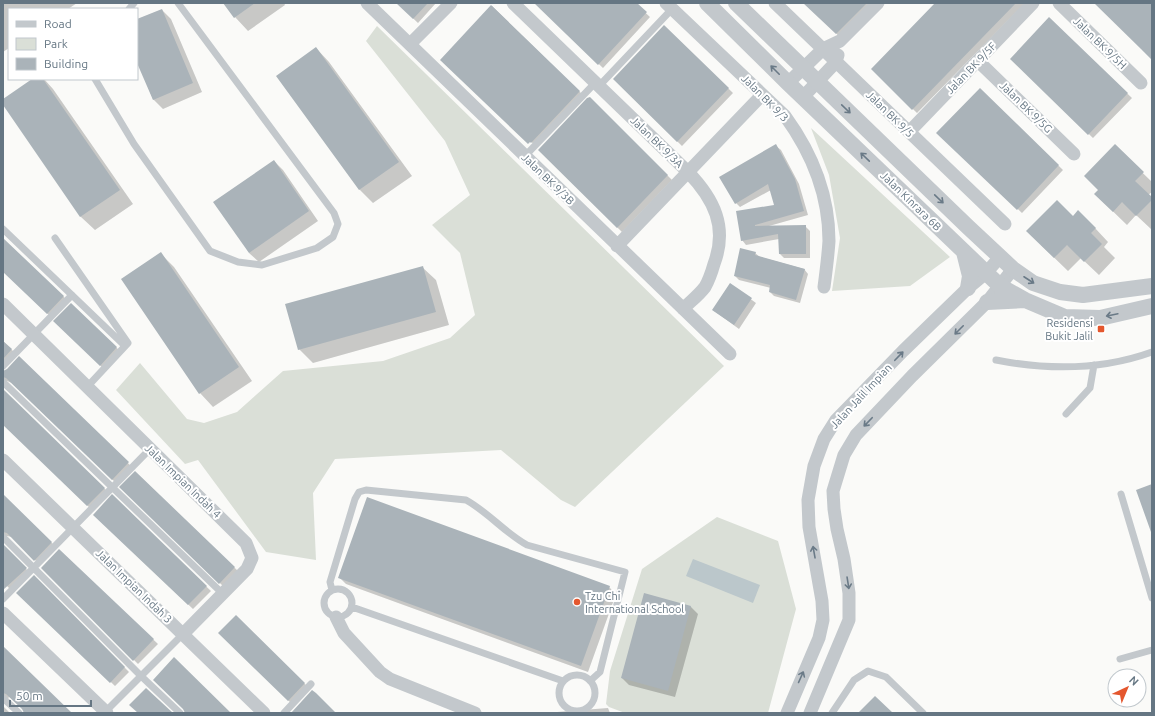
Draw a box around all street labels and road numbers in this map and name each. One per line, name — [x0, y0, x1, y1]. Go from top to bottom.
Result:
street label: Jalan BK 9/5H — [1071, 15, 1129, 71]
street label: Jalan BK 9/5F — [943, 40, 999, 96]
street label: Jalan BK 9/3 — [739, 72, 791, 124]
street label: Jalan BK 9/5G — [997, 79, 1055, 135]
street label: Jalan BK 9/5 — [864, 88, 916, 140]
street label: Jalan BK 9/3A — [628, 114, 686, 171]
street label: Jalan BK 9/3B — [519, 151, 577, 207]
street label: Jalan Kinrara 6B — [878, 169, 944, 233]
street label: Jalan Jalil Impian — [828, 361, 894, 431]
street label: Jalan Impian Indah 4 — [143, 442, 223, 520]
street label: Jalan Impian Indah 3 — [94, 547, 174, 625]

